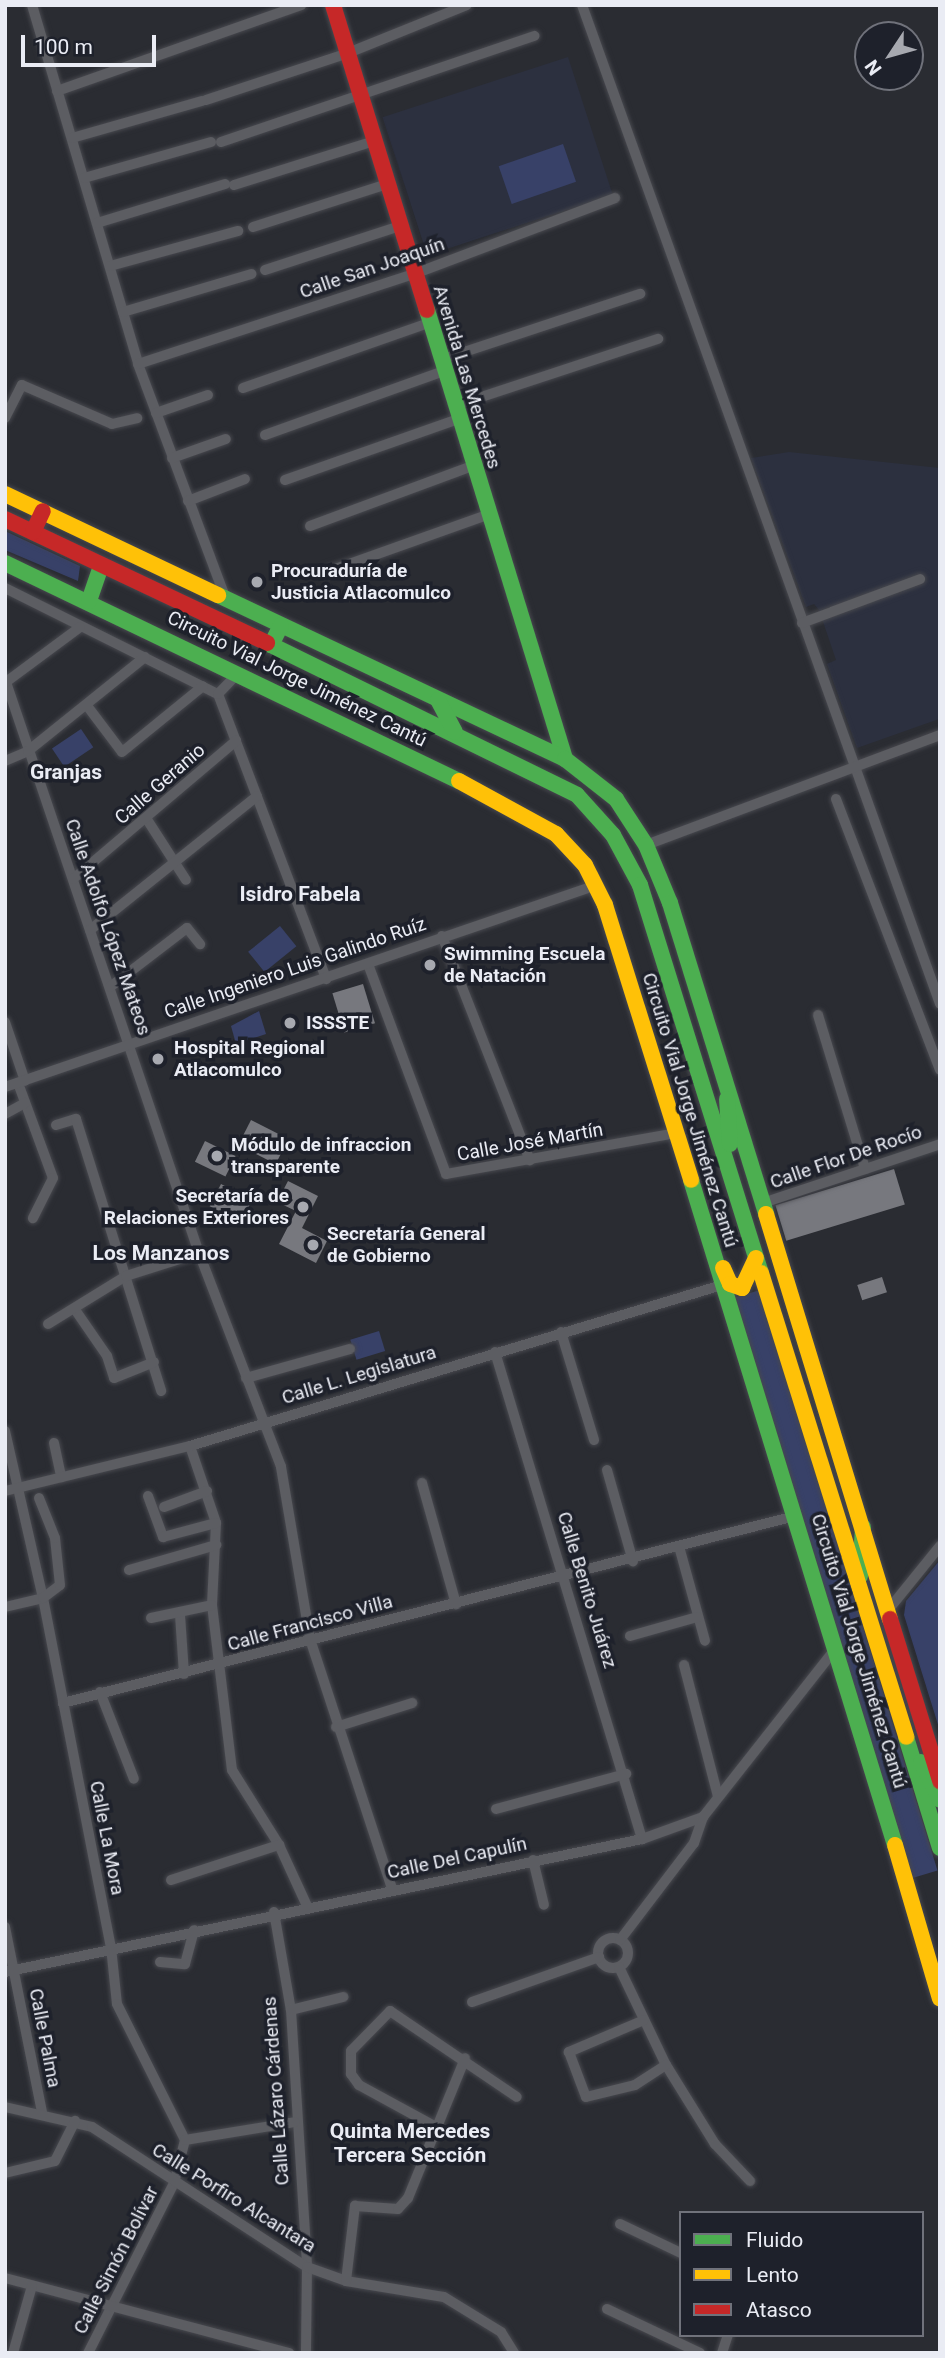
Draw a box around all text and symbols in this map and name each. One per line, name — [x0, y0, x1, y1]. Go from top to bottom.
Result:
scale bar — [24, 21, 159, 65]
north arrow — [854, 21, 924, 91]
text: 100 m — [34, 35, 93, 59]
text: N — [860, 55, 886, 80]
street label: Calle San Joaquín — [297, 233, 447, 303]
street label: Avenida Las Mercedes — [428, 283, 506, 471]
place label: Procuraduría de Justicia Atlacomulco — [271, 560, 451, 604]
marker: Procuraduría de Justicia Atlacomulco — [249, 574, 265, 590]
street label: Circuito Vial Jorge Jiménez Cantú — [164, 606, 430, 752]
street label: Calle Geranio — [110, 739, 210, 829]
district label: Granjas — [30, 759, 102, 785]
street label: Calle Adolfo López Mateos — [60, 816, 156, 1038]
district label: Isidro Fabela — [239, 881, 361, 907]
street label: Calle Ingeniero Luis Galindo Ruíz — [161, 912, 429, 1024]
place label: Swimming Escuela de Natación — [444, 943, 605, 987]
marker: Swimming Escuela de Natación — [422, 957, 438, 973]
street label: Circuito Vial Jorge Jiménez Cantú — [637, 970, 743, 1250]
place label: ISSSTE — [306, 1012, 369, 1034]
marker: ISSSTE — [280, 1013, 300, 1033]
place label: Hospital Regional Atlacomulco — [174, 1037, 325, 1081]
marker: Hospital Regional Atlacomulco — [148, 1049, 168, 1069]
street label: Calle José Martín — [455, 1118, 605, 1166]
street label: Calle Flor De Rocío — [767, 1120, 925, 1194]
place label: Módulo de infraccion transparente — [231, 1134, 411, 1178]
marker: Módulo de infraccion transparente — [209, 1148, 225, 1164]
place label: Secretaría de Relaciones Exteriores — [104, 1185, 289, 1229]
marker: Secretaría de Relaciones Exteriores — [295, 1199, 311, 1215]
place label: Secretaría General de Gobierno — [327, 1223, 486, 1267]
marker: Secretaría General de Gobierno — [305, 1237, 321, 1253]
district label: Los Manzanos — [93, 1240, 229, 1266]
street label: Calle L. Legislatura — [279, 1341, 439, 1409]
street label: Calle Benito Juárez — [552, 1509, 622, 1671]
street label: Circuito Vial Jorge Jiménez Cantú — [806, 1511, 912, 1791]
street label: Calle Francisco Villa — [225, 1590, 395, 1656]
street label: Calle La Mora — [85, 1779, 129, 1897]
street label: Calle Del Capulín — [385, 1832, 529, 1884]
street label: Calle Palma — [24, 1986, 66, 2090]
street label: Calle Lázaro Cárdenas — [258, 1996, 294, 2186]
district label: Quinta Mercedes Tercera Sección — [330, 2118, 490, 2168]
street label: Calle Porfiro Alcantara — [148, 2138, 320, 2258]
street label: Calle Simón Bolívar — [69, 2182, 163, 2338]
legend — [679, 2211, 924, 2337]
text: Fluido — [746, 2228, 803, 2252]
text: Lento — [746, 2263, 799, 2287]
text: Atasco — [746, 2298, 812, 2322]

